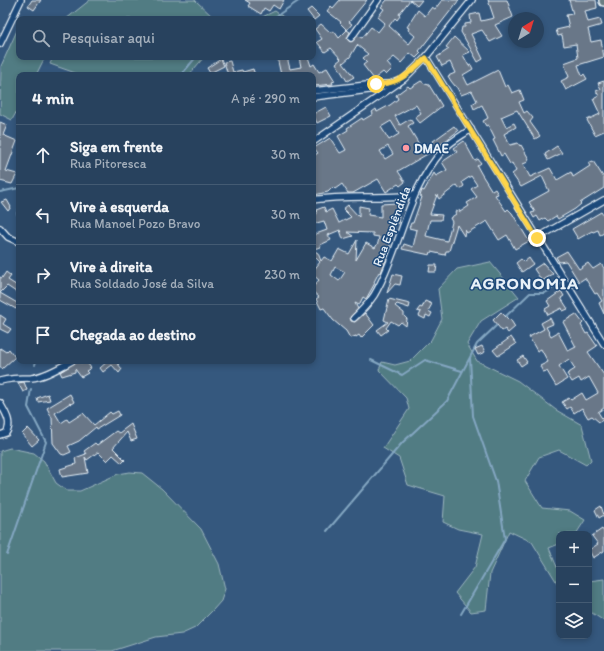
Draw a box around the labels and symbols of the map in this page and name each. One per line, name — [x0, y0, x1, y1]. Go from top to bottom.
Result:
north arrow — [508, 12, 544, 48]
route start — [367, 75, 385, 93]
place label: DMAE — [414, 141, 449, 156]
marker: DMAE — [401, 143, 411, 153]
street label: Rua Esplêndida — [369, 183, 414, 268]
route end — [528, 229, 546, 247]
district label: AGRONOMIA — [470, 273, 579, 293]

